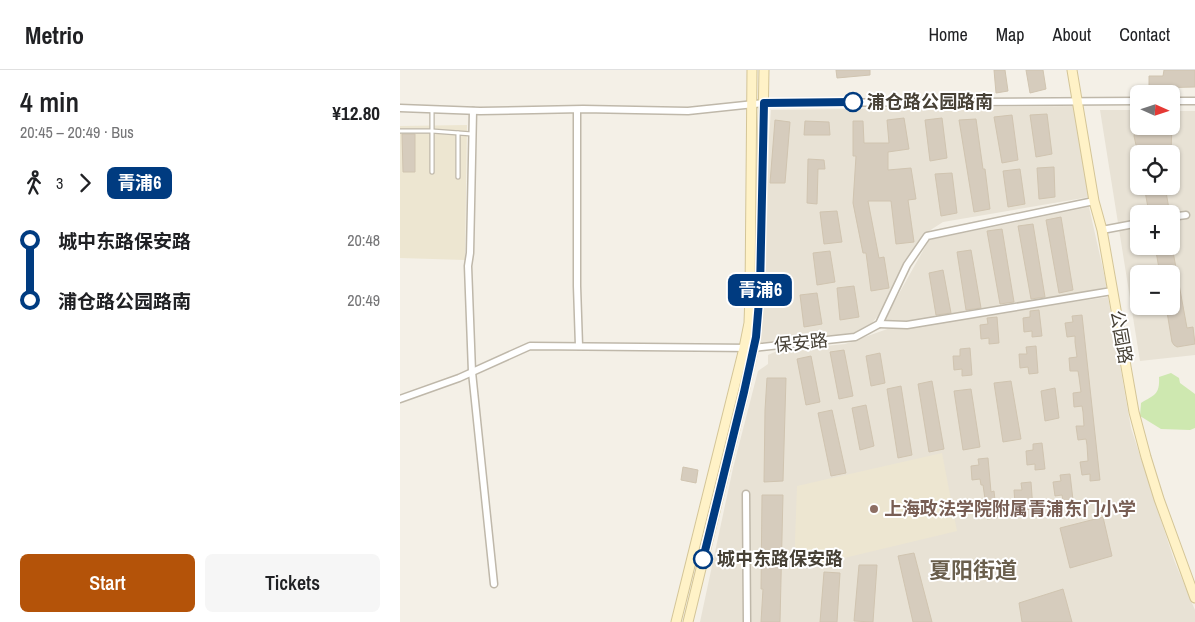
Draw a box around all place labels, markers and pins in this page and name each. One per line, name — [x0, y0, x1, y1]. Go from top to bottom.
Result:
place label: 浦仓路公园路南 — [867, 89, 993, 114]
marker: 浦仓路公园路南 — [843, 92, 863, 112]
place label: 上海政法学院附属青浦东门小学 — [884, 496, 1136, 521]
marker: 上海政法学院附属青浦东门小学 — [868, 503, 880, 515]
place label: 城中东路保安路 — [717, 546, 843, 571]
marker: 城中东路保安路 — [693, 549, 713, 569]

